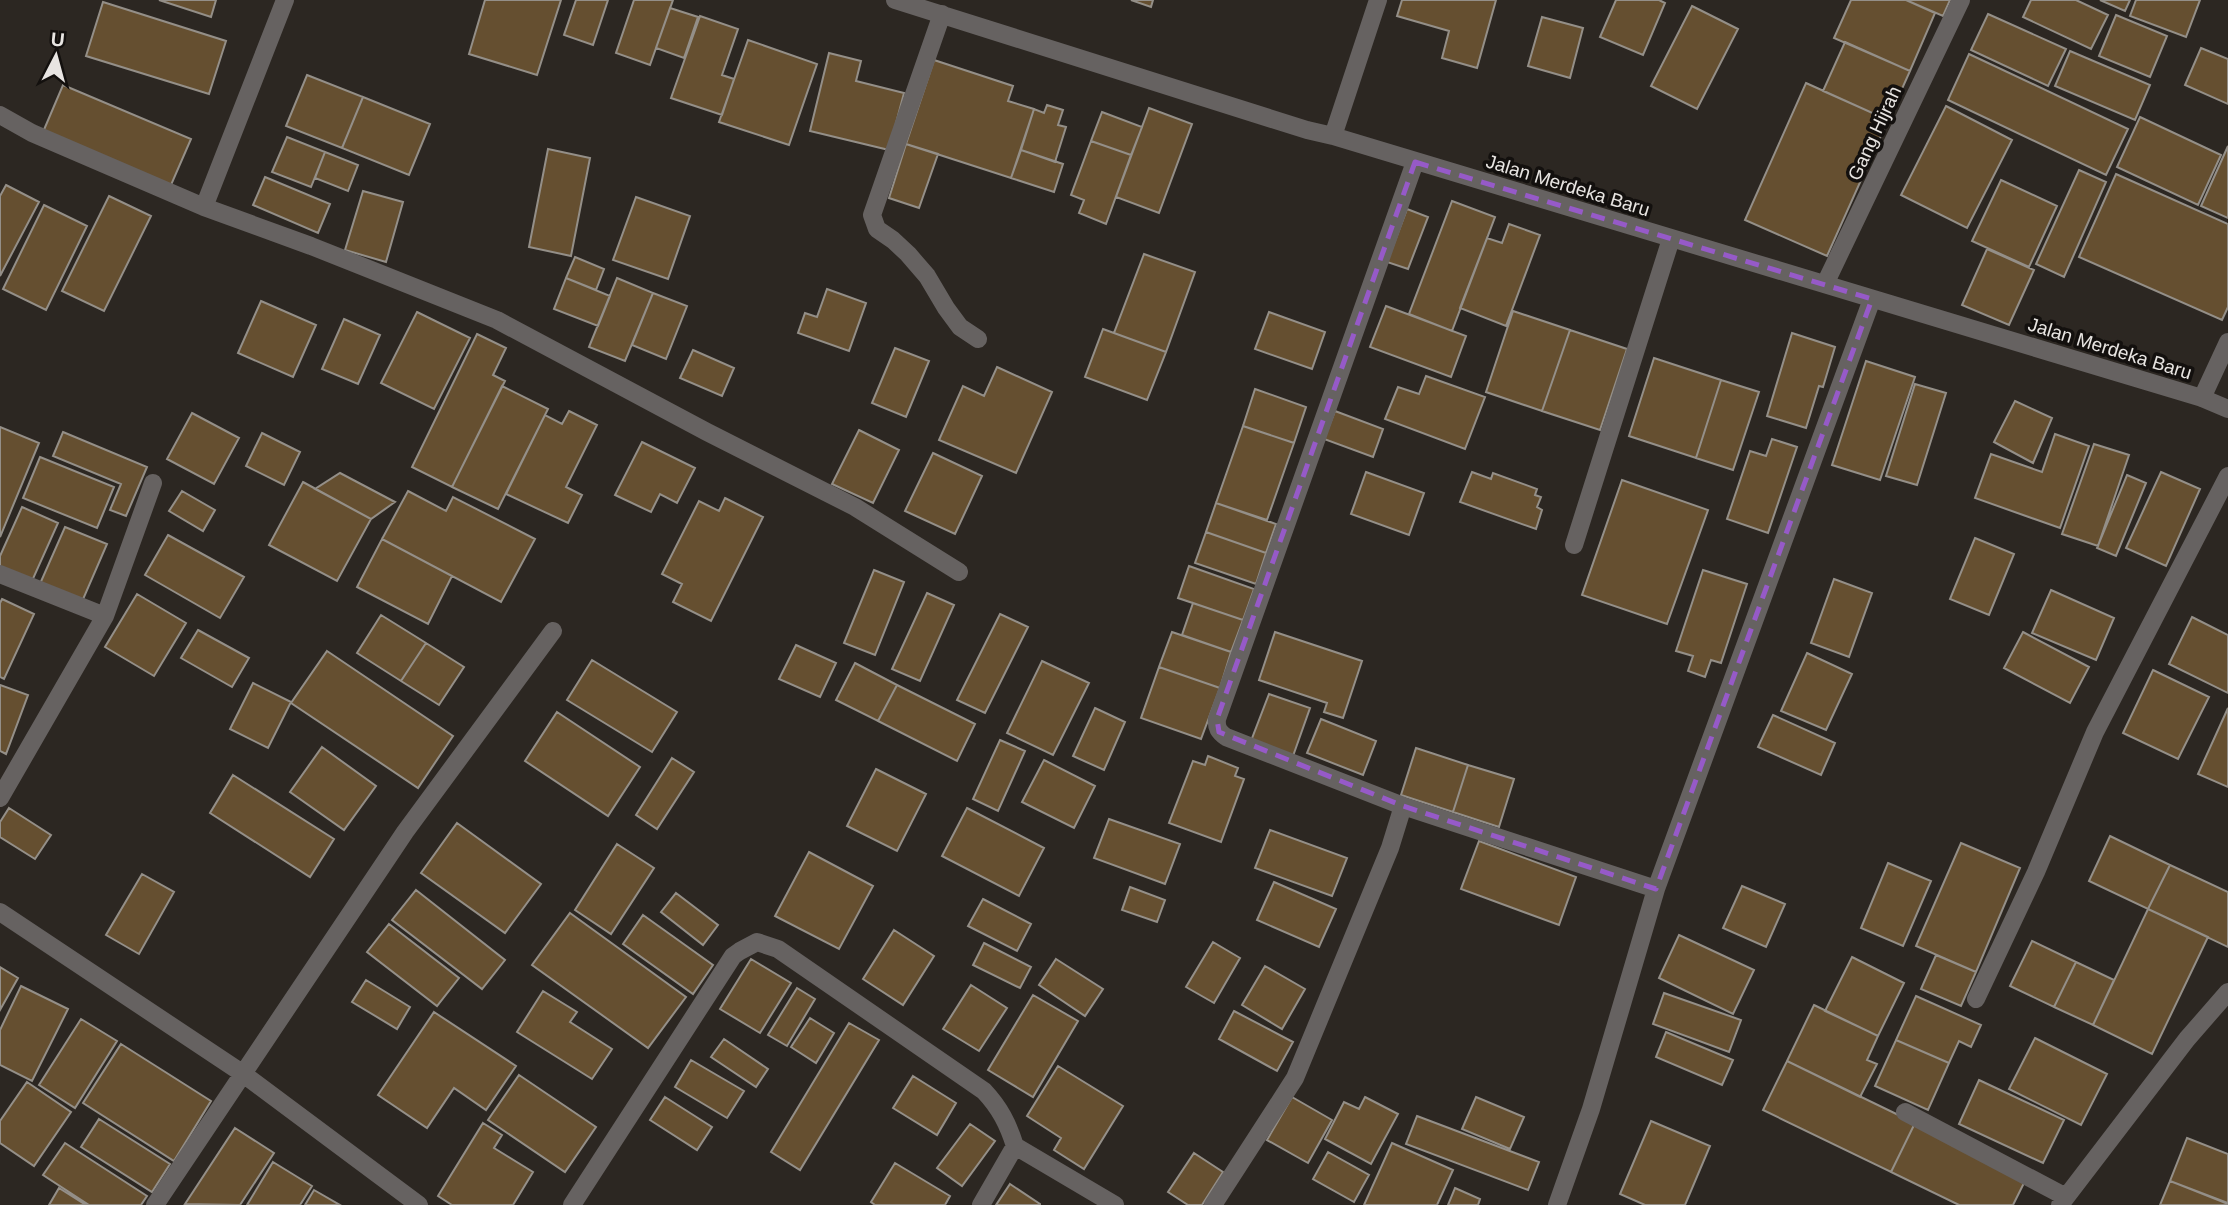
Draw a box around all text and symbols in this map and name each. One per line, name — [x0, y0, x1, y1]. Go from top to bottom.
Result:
north arrow — [21, 21, 91, 91]
text: U — [50, 28, 66, 51]
street label: Gang Hijrah — [1844, 83, 1905, 184]
street label: Jalan Merdeka Baru — [1483, 151, 1652, 220]
street label: Jalan Merdeka Baru — [2025, 314, 2194, 383]

